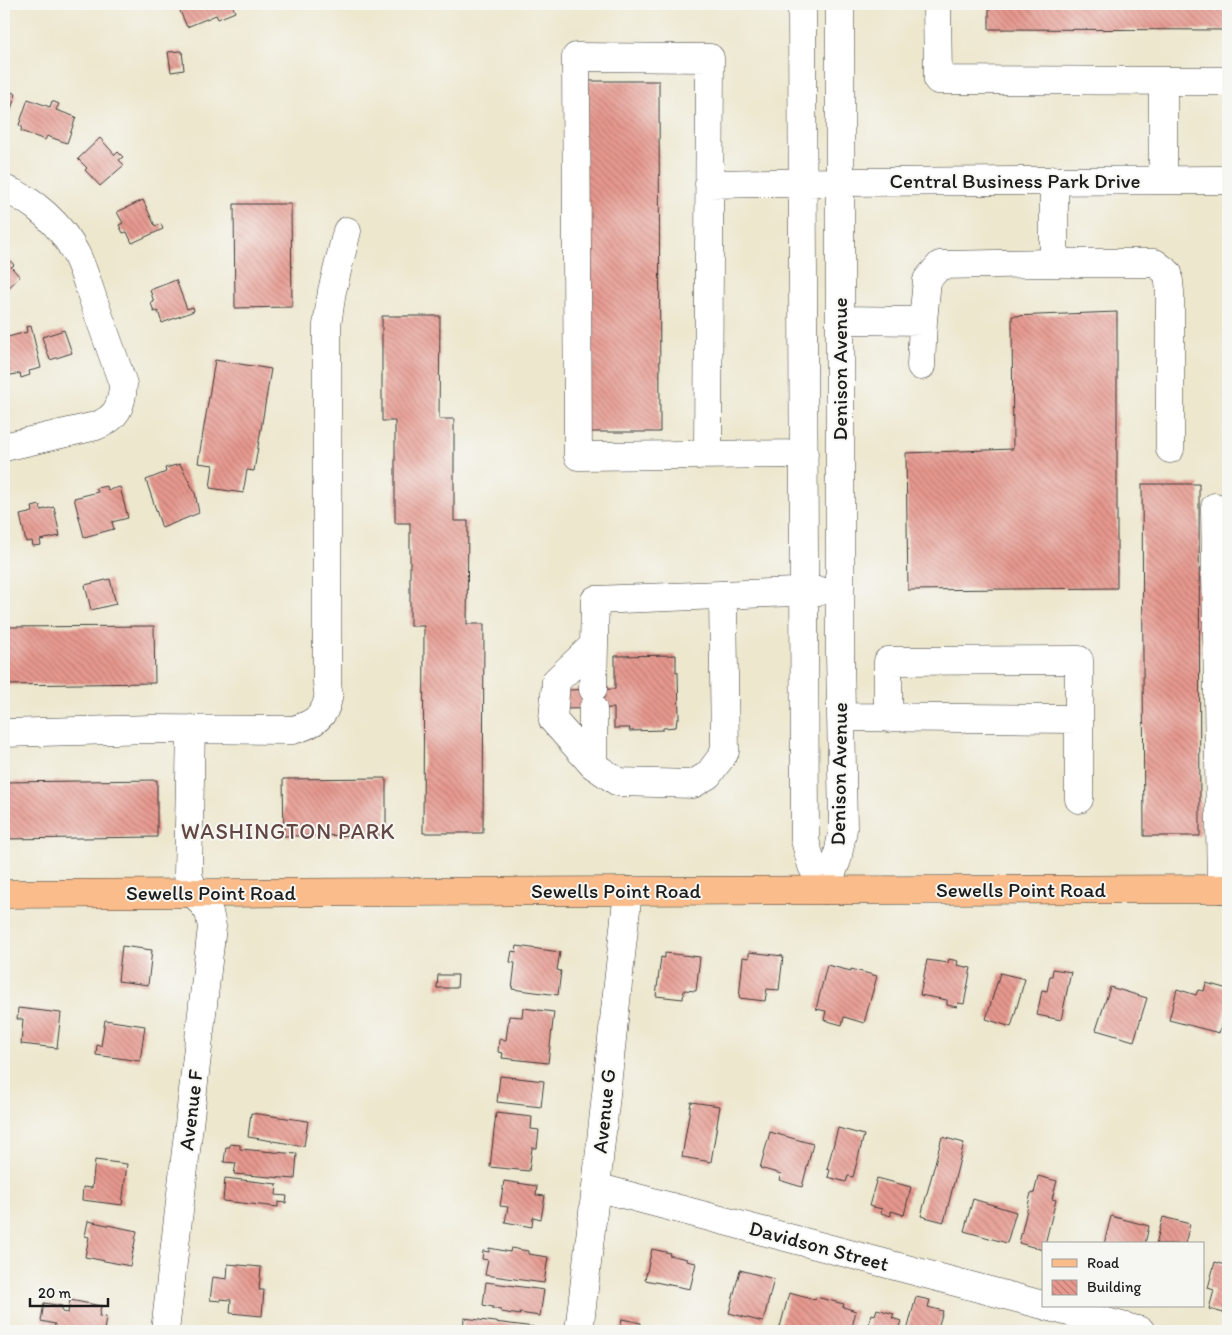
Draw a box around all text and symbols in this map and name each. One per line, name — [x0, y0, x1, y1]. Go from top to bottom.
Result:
street label: Central Business Park Drive — [890, 168, 1140, 193]
street label: Denison Avenue — [827, 297, 852, 441]
street label: Denison Avenue — [825, 702, 852, 846]
district label: WASHINGTON PARK — [181, 818, 395, 845]
street label: Sewells Point Road — [936, 877, 1106, 902]
street label: Sewells Point Road — [531, 878, 701, 903]
street label: Sewells Point Road — [126, 880, 296, 905]
street label: Avenue G — [587, 1067, 620, 1154]
street label: Avenue F — [173, 1068, 208, 1152]
street label: Davidson Street — [747, 1215, 892, 1276]
legend — [1042, 1242, 1204, 1308]
text: Road — [1087, 1254, 1120, 1272]
scale bar — [30, 1275, 108, 1307]
text: Building — [1087, 1278, 1141, 1296]
text: 20 m — [38, 1284, 72, 1302]

